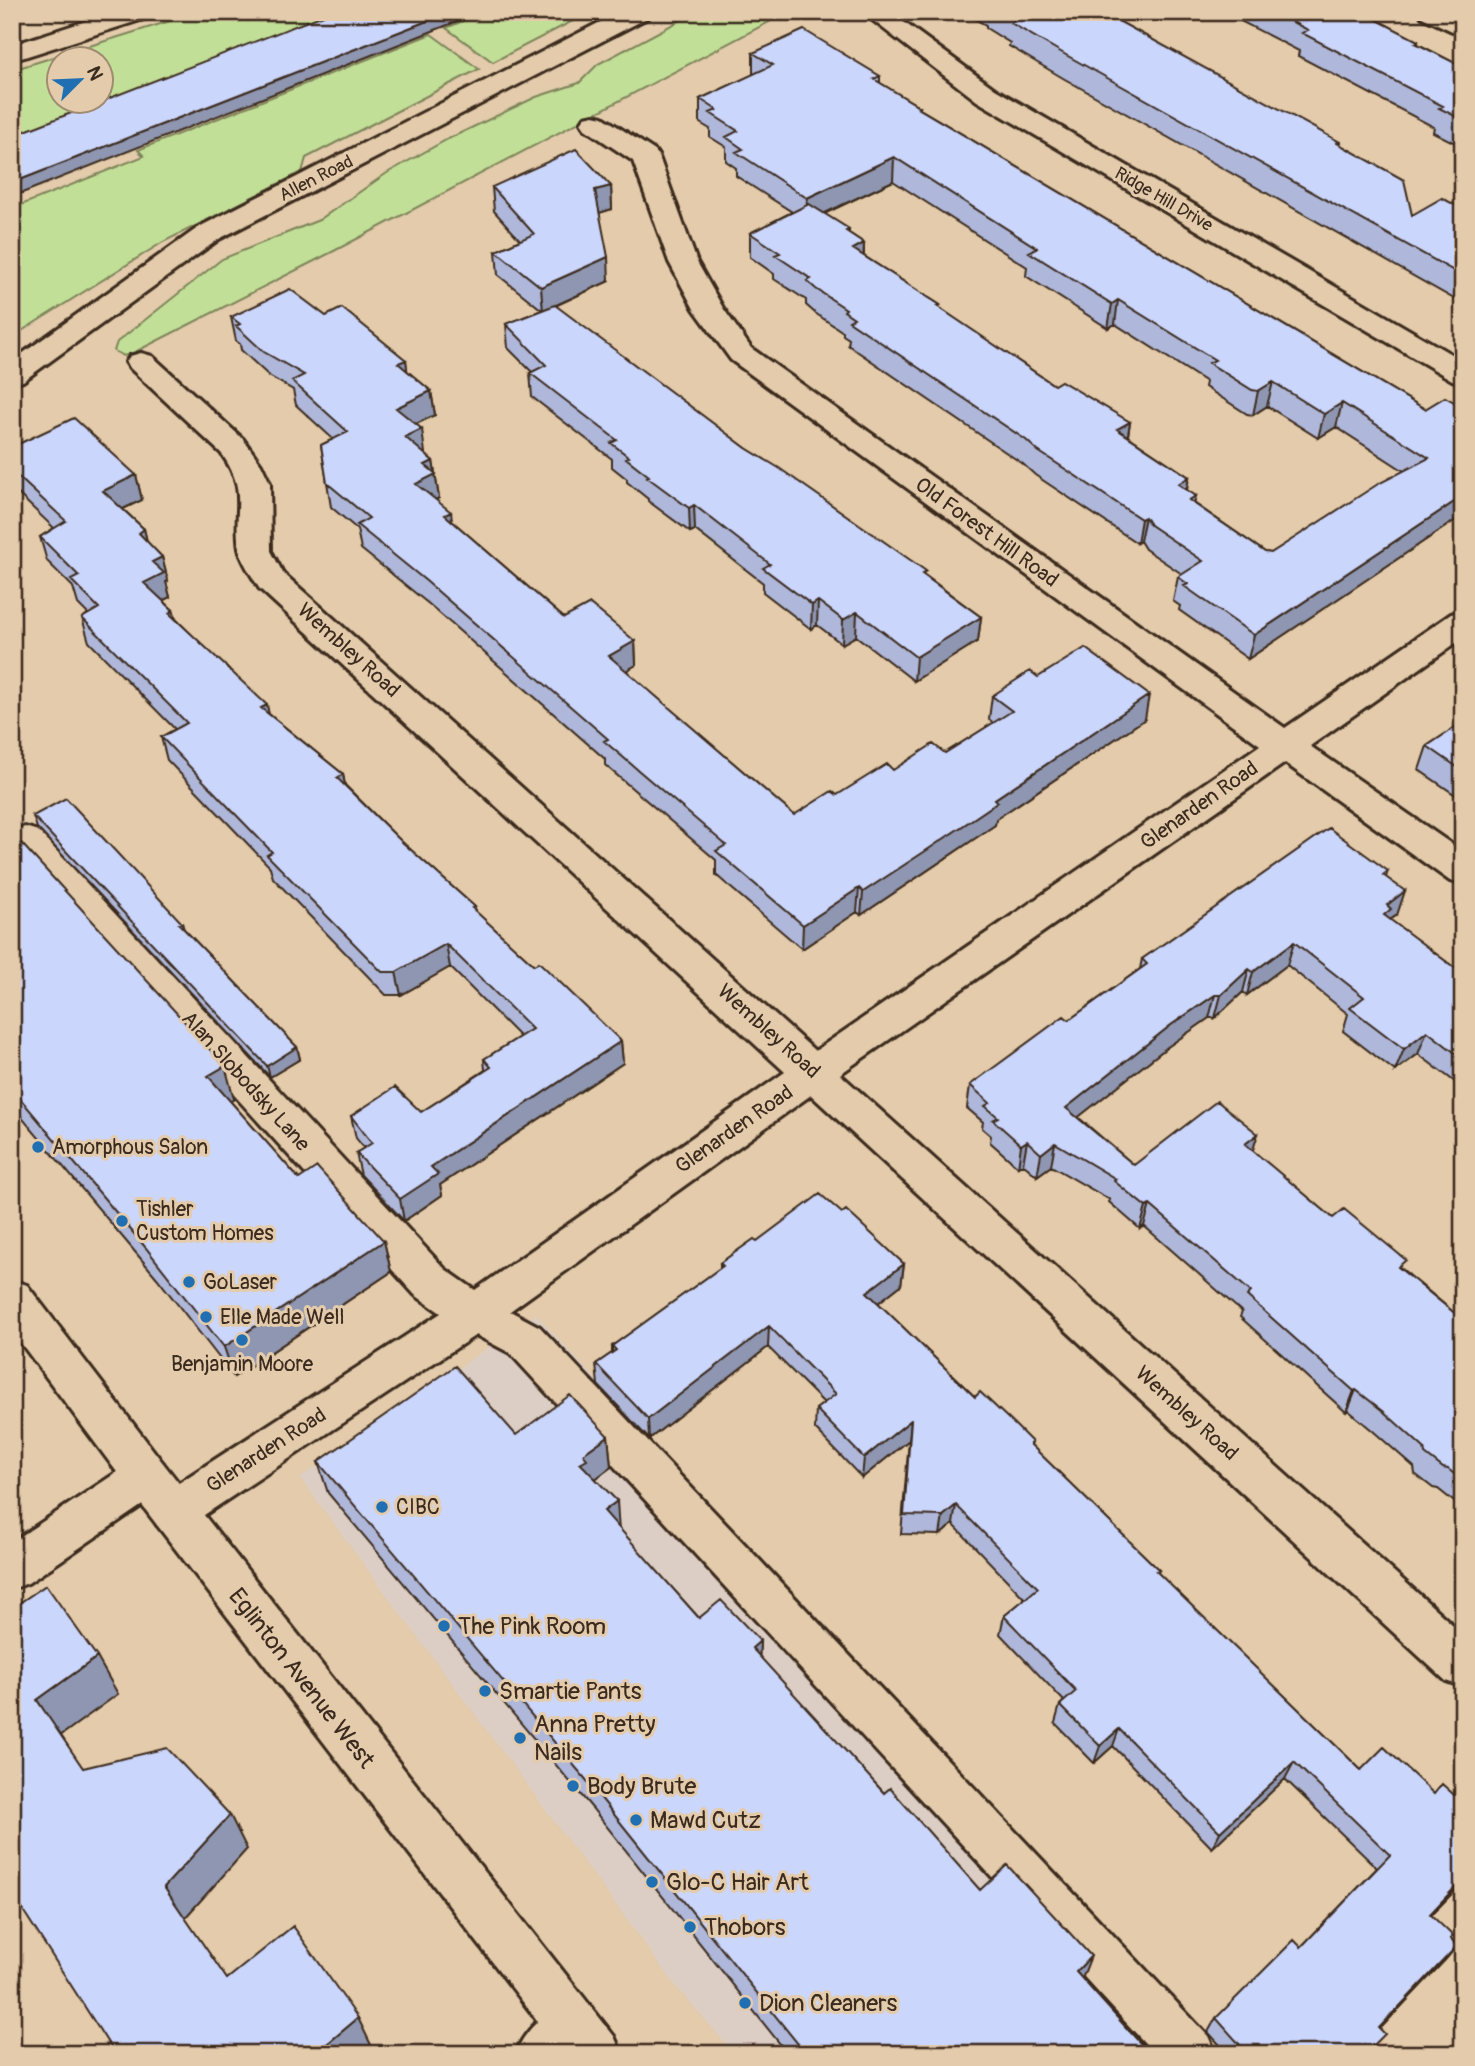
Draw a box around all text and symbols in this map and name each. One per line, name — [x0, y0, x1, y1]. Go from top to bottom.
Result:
north arrow — [46, 46, 116, 116]
text: N — [81, 63, 108, 84]
street label: Allen Road — [275, 150, 357, 207]
street label: Ridge Hill Drive — [1111, 162, 1217, 237]
street label: Old Forest Hill Road — [910, 471, 1064, 594]
street label: Wembley Road — [292, 597, 406, 704]
street label: Glenarden Road — [1135, 755, 1263, 856]
street label: Wembley Road — [712, 978, 826, 1085]
street label: Alan Slobodsky Lane — [176, 1006, 316, 1158]
street label: Glenarden Road — [670, 1079, 798, 1180]
place label: Amorphous Salon — [52, 1134, 208, 1161]
marker: Amorphous Salon — [30, 1139, 46, 1155]
place label: Tishler Custom Homes — [136, 1196, 274, 1247]
marker: Tishler Custom Homes — [114, 1213, 130, 1229]
place label: GoLaser — [203, 1269, 278, 1296]
marker: GoLaser — [181, 1274, 197, 1290]
place label: Elle Made Well — [220, 1304, 344, 1331]
marker: Elle Made Well — [198, 1309, 214, 1325]
marker: Benjamin Moore — [234, 1332, 250, 1348]
place label: Benjamin Moore — [171, 1351, 314, 1378]
street label: Wembley Road — [1130, 1360, 1244, 1467]
street label: Glenarden Road — [201, 1402, 331, 1499]
place label: CIBC — [396, 1494, 440, 1521]
marker: CIBC — [374, 1499, 390, 1515]
street label: Eglinton Avenue West — [222, 1583, 381, 1774]
place label: The Pink Room — [458, 1612, 606, 1641]
marker: The Pink Room — [436, 1618, 452, 1634]
place label: Smartie Pants — [499, 1677, 642, 1706]
marker: Smartie Pants — [477, 1683, 493, 1699]
place label: Anna Pretty Nails — [534, 1710, 655, 1767]
marker: Anna Pretty Nails — [512, 1730, 528, 1746]
place label: Body Brute — [587, 1772, 697, 1801]
marker: Body Brute — [565, 1778, 581, 1794]
place label: Mawd Cutz — [650, 1806, 761, 1835]
marker: Mawd Cutz — [628, 1812, 644, 1828]
place label: Glo-C Hair Art — [666, 1868, 809, 1897]
marker: Glo-C Hair Art — [644, 1874, 660, 1890]
place label: Thobors — [704, 1913, 786, 1942]
marker: Thobors — [682, 1919, 698, 1935]
place label: Dion Cleaners — [759, 1989, 898, 2018]
marker: Dion Cleaners — [737, 1995, 753, 2011]

